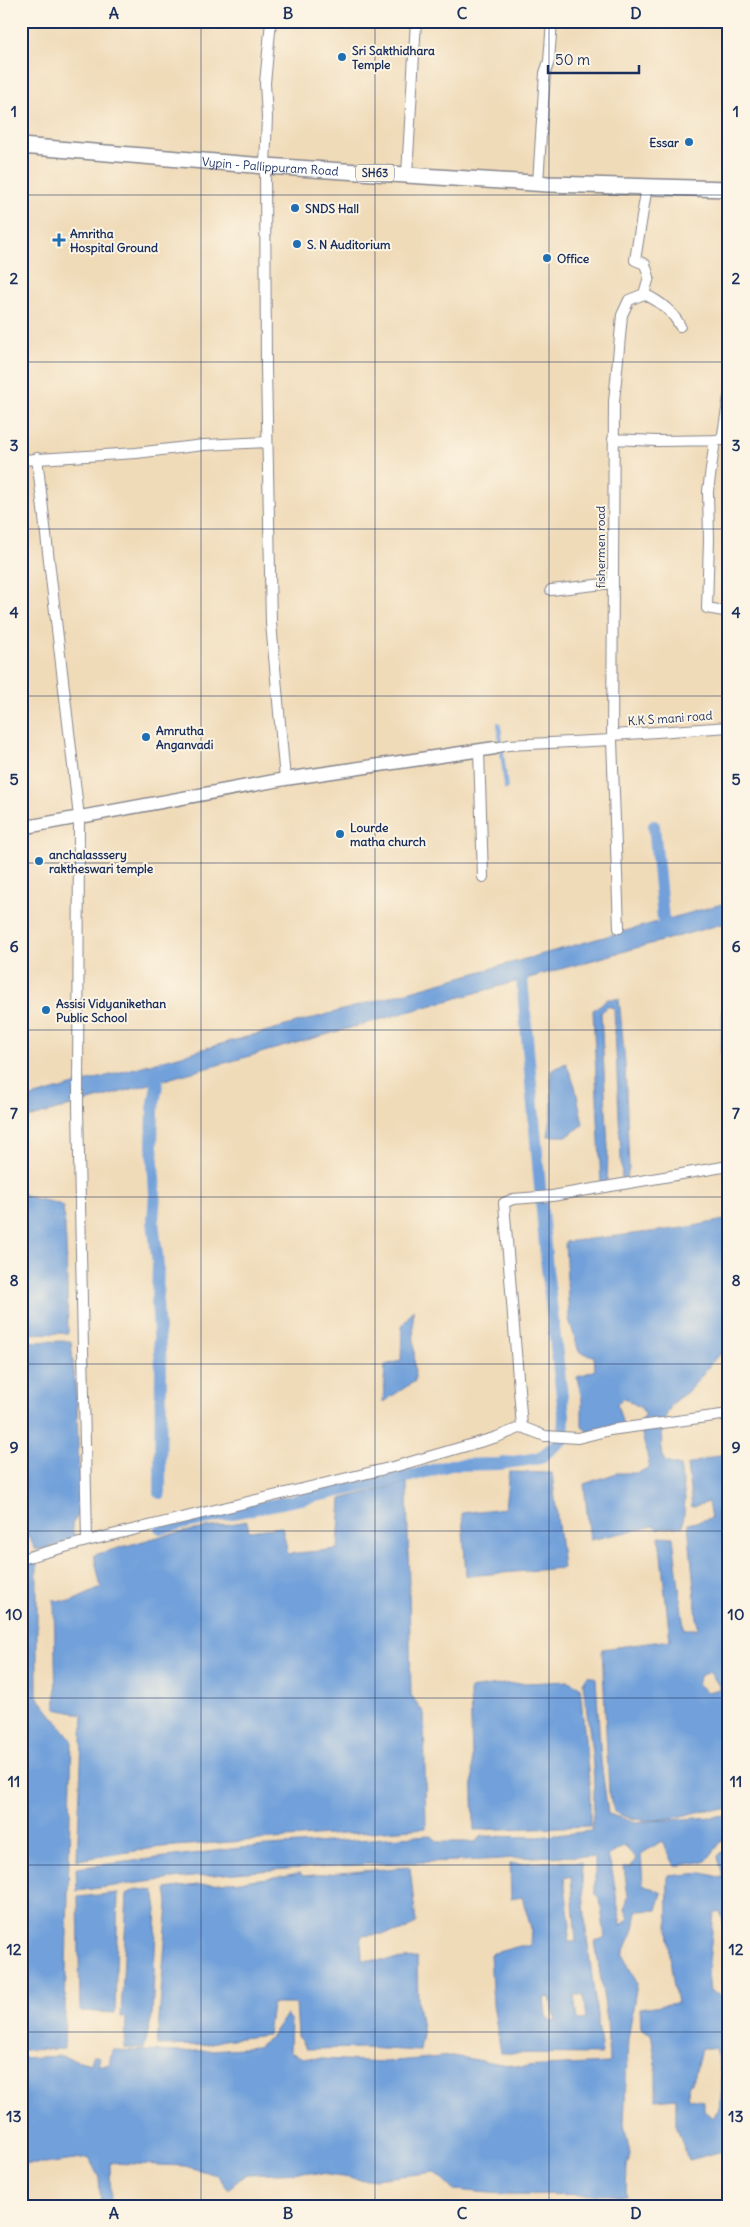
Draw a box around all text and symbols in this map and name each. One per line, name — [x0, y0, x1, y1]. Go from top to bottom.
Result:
text: A — [109, 3, 119, 23]
text: B — [283, 3, 294, 23]
text: C — [457, 3, 468, 23]
text: D — [630, 3, 642, 23]
scale bar — [548, 42, 639, 74]
place label: Sri Sakthidhara Temple — [352, 43, 435, 73]
text: 50 m — [555, 50, 590, 69]
marker: Sri Sakthidhara Temple — [336, 51, 348, 63]
text: 1 — [11, 101, 17, 121]
text: 1 — [733, 101, 739, 121]
place label: Essar — [649, 135, 679, 150]
marker: Essar — [683, 136, 695, 148]
street label: Vypin - Pallippuram Road — [201, 153, 339, 178]
road number: SH63 — [356, 164, 394, 182]
place label: SNDS Hall — [305, 201, 359, 216]
marker: SNDS Hall — [289, 202, 301, 214]
place label: Amritha Hospital Ground — [70, 226, 158, 256]
marker: Amritha Hospital Ground — [52, 233, 66, 247]
place label: S. N Auditorium — [307, 237, 391, 252]
marker: S. N Auditorium — [291, 238, 303, 250]
place label: Office — [557, 251, 590, 266]
marker: Office — [541, 252, 553, 264]
text: 2 — [10, 268, 19, 288]
text: 2 — [732, 268, 741, 288]
text: 3 — [9, 435, 19, 455]
text: 3 — [731, 435, 741, 455]
street label: fishermen road — [593, 506, 608, 588]
text: 4 — [9, 602, 19, 622]
text: 4 — [731, 602, 741, 622]
street label: K.K S mani road — [627, 708, 713, 728]
place label: Amrutha Anganvadi — [156, 723, 214, 753]
marker: Amrutha Anganvadi — [140, 731, 152, 743]
text: 5 — [9, 769, 19, 789]
text: 5 — [731, 769, 741, 789]
place label: Lourde matha church — [350, 820, 426, 849]
marker: Lourde matha church — [334, 828, 346, 840]
place label: anchalasssery raktheswari temple — [49, 847, 154, 877]
marker: anchalasssery raktheswari temple — [33, 855, 45, 867]
text: 6 — [9, 936, 19, 956]
text: 6 — [731, 936, 741, 956]
place label: Assisi Vidyanikethan Public School — [56, 996, 166, 1025]
marker: Assisi Vidyanikethan Public School — [40, 1004, 52, 1016]
text: 7 — [10, 1103, 18, 1123]
text: 7 — [732, 1103, 740, 1123]
text: 8 — [9, 1270, 19, 1290]
text: 8 — [731, 1270, 741, 1290]
text: 9 — [9, 1437, 19, 1457]
text: 9 — [731, 1437, 741, 1457]
text: 10 — [6, 1604, 22, 1624]
text: 10 — [728, 1604, 744, 1624]
text: 11 — [8, 1771, 20, 1791]
text: 11 — [730, 1771, 742, 1791]
text: 12 — [6, 1939, 22, 1959]
text: 12 — [728, 1939, 744, 1959]
text: 13 — [6, 2106, 22, 2126]
text: 13 — [728, 2106, 744, 2126]
text: A — [109, 2203, 119, 2223]
text: B — [283, 2203, 294, 2223]
text: C — [457, 2203, 468, 2223]
text: D — [630, 2203, 642, 2223]

